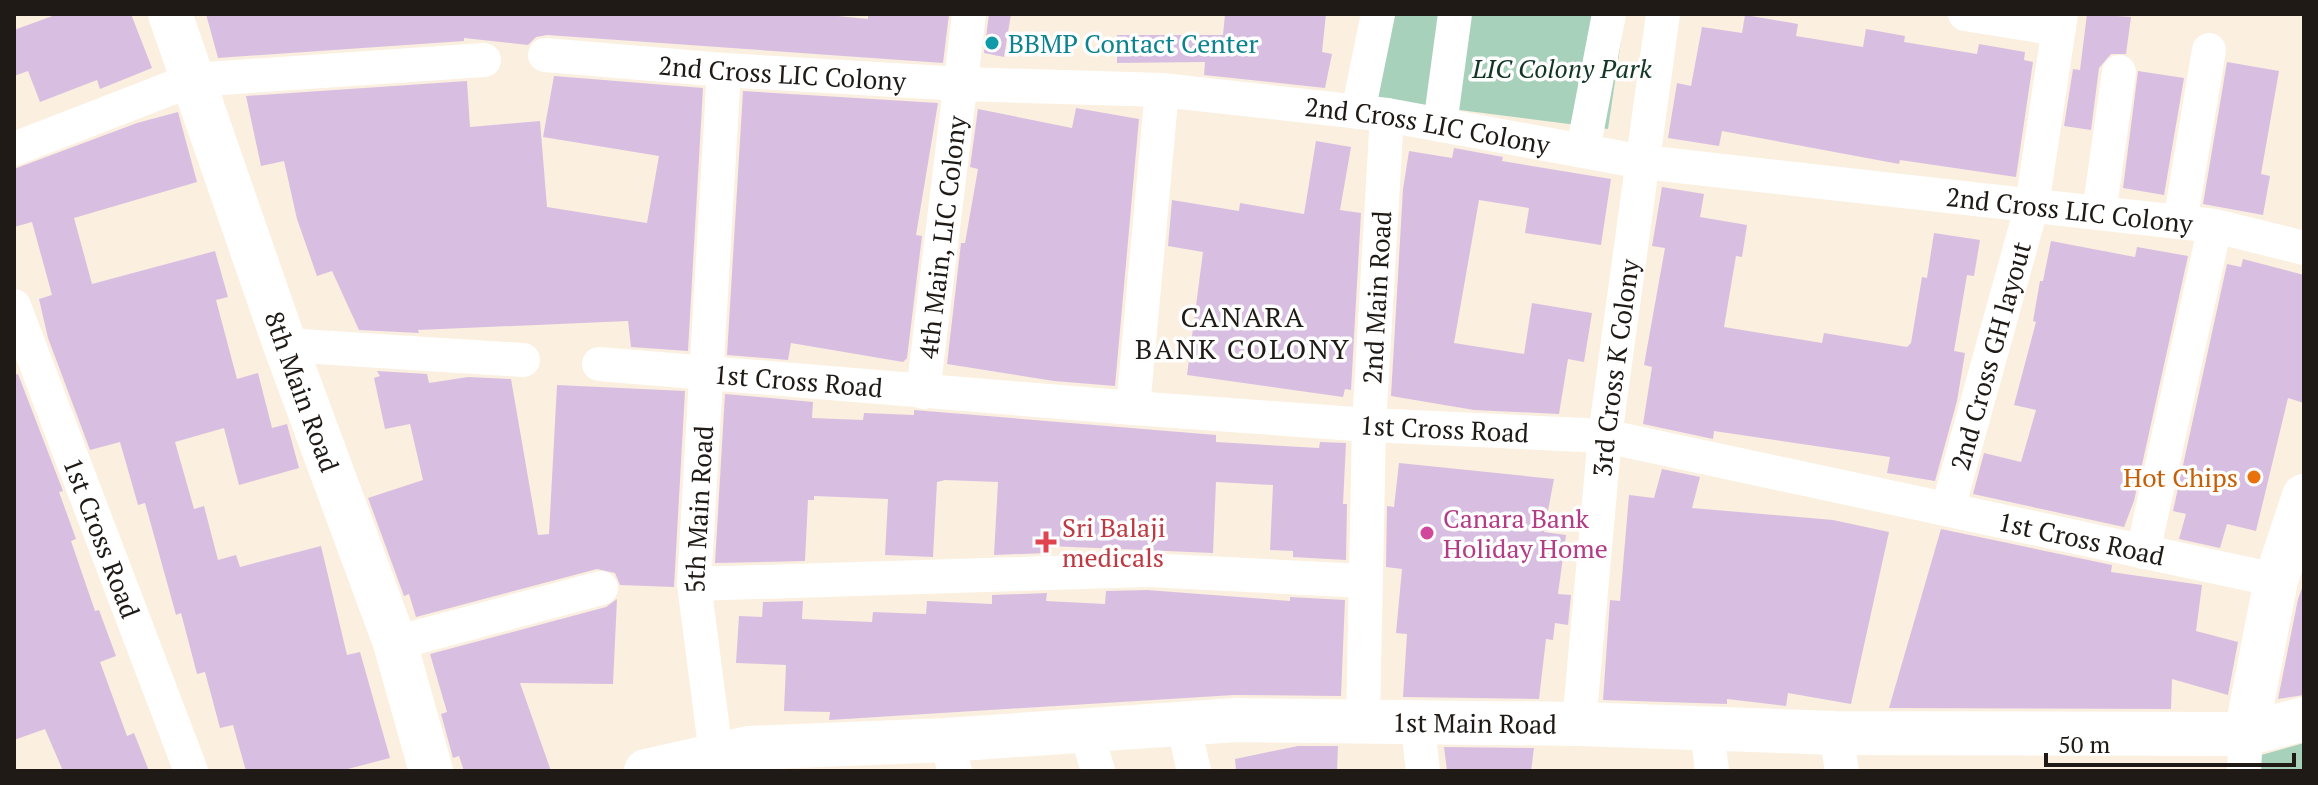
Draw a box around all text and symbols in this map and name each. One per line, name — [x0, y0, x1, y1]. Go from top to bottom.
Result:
place label: BBMP Contact Center — [1008, 26, 1258, 60]
marker: BBMP Contact Center — [983, 34, 1001, 52]
street label: 2nd Cross LIC Colony — [657, 48, 908, 98]
park label: LIC Colony Park — [1471, 51, 1652, 85]
street label: 2nd Cross LIC Colony — [1303, 89, 1554, 162]
street label: 4th Main, LIC Colony — [910, 113, 974, 361]
street label: 2nd Cross LIC Colony — [1944, 179, 2195, 240]
street label: 2nd Main Road — [1354, 210, 1398, 385]
street label: 2nd Cross GH layout — [1942, 237, 2038, 474]
street label: 3rd Cross K Colony — [1584, 256, 1646, 478]
district label: CANARA BANK COLONY — [1135, 298, 1351, 367]
street label: 8th Main Road — [258, 307, 347, 476]
street label: 1st Cross Road — [713, 357, 884, 404]
street label: 1st Cross Road — [1359, 407, 1530, 449]
street label: 5th Main Road — [677, 424, 720, 596]
street label: 1st Cross Road — [56, 453, 148, 623]
place label: Hot Chips — [2123, 460, 2238, 494]
marker: Hot Chips — [2245, 468, 2263, 486]
place label: Canara Bank Holiday Home — [1443, 501, 1608, 565]
street label: 1st Cross Road — [1995, 504, 2168, 573]
place label: Sri Balaji medicals — [1062, 510, 1165, 574]
marker: Canara Bank Holiday Home — [1418, 524, 1436, 542]
marker: Sri Balaji medicals — [1037, 533, 1055, 551]
street label: 1st Main Road — [1392, 705, 1557, 741]
scale bar — [2046, 717, 2294, 767]
text: 50 m — [2058, 728, 2110, 760]

